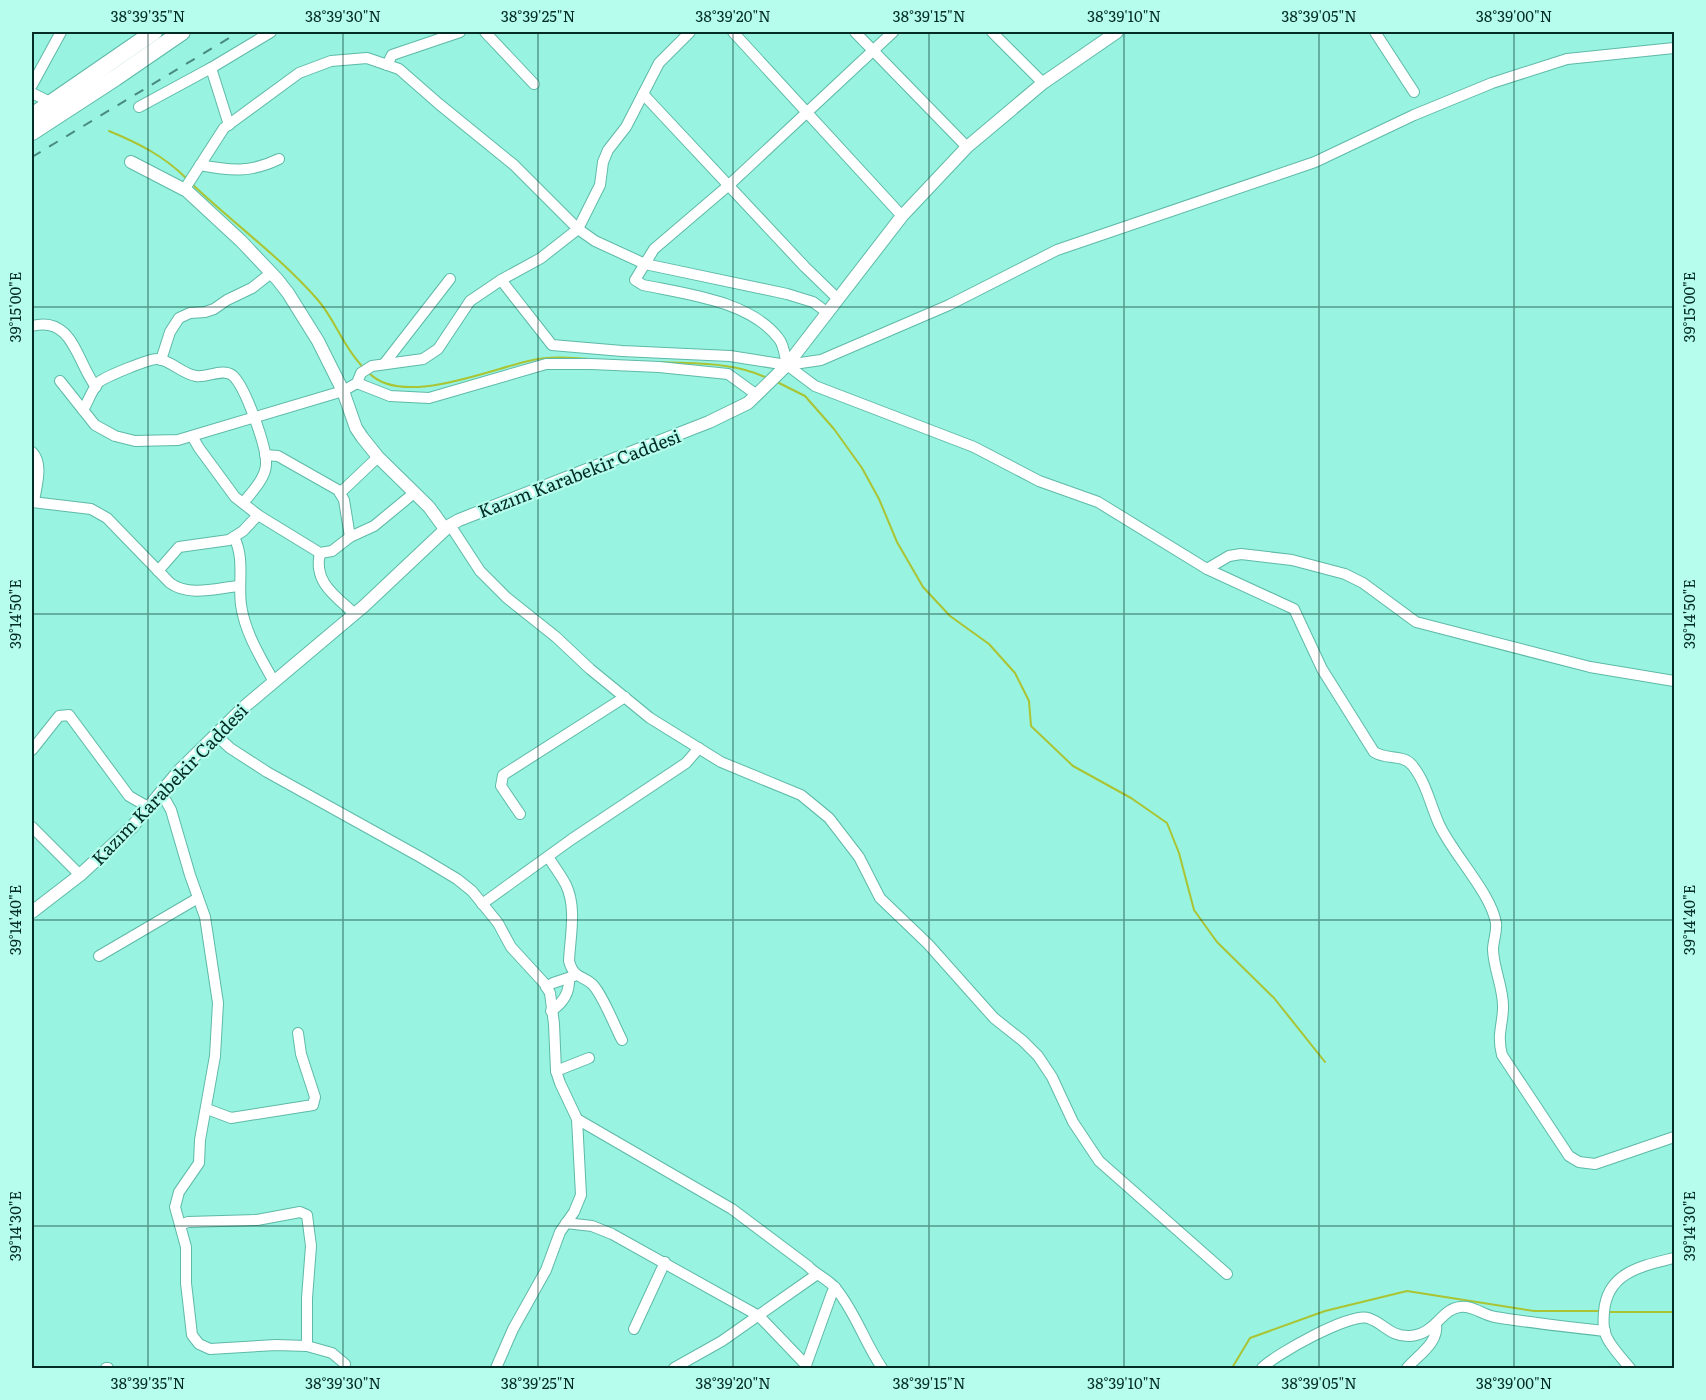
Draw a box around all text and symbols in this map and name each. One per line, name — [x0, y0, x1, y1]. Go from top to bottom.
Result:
text: 38°39'35"N — [111, 4, 185, 27]
text: 38°39'30"N — [305, 4, 381, 27]
text: 38°39'25"N — [501, 4, 575, 27]
text: 38°39'20"N — [695, 4, 771, 27]
text: 38°39'15"N — [893, 4, 965, 27]
text: 38°39'10"N — [1087, 4, 1161, 27]
text: 38°39'05"N — [1281, 4, 1357, 27]
text: 38°39'00"N — [1476, 4, 1552, 27]
text: 39°15'00"E — [3, 272, 26, 342]
text: 39°15'00"E — [1677, 272, 1700, 342]
street label: Kazım Karabekir Caddesi — [474, 422, 684, 524]
text: 39°14'50"E — [3, 579, 26, 649]
text: 39°14'50"E — [1677, 579, 1700, 649]
street label: Kazım Karabekir Caddesi — [85, 697, 253, 871]
text: 39°14'40"E — [3, 885, 26, 955]
text: 39°14'40"E — [1677, 885, 1700, 955]
text: 39°14'30"E — [3, 1191, 26, 1261]
text: 39°14'30"E — [1677, 1191, 1700, 1261]
text: 38°39'35"N — [111, 1371, 185, 1394]
text: 38°39'30"N — [305, 1371, 381, 1394]
text: 38°39'25"N — [501, 1371, 575, 1394]
text: 38°39'20"N — [695, 1371, 771, 1394]
text: 38°39'15"N — [893, 1371, 965, 1394]
text: 38°39'10"N — [1087, 1371, 1161, 1394]
text: 38°39'05"N — [1281, 1371, 1357, 1394]
text: 38°39'00"N — [1476, 1371, 1552, 1394]

